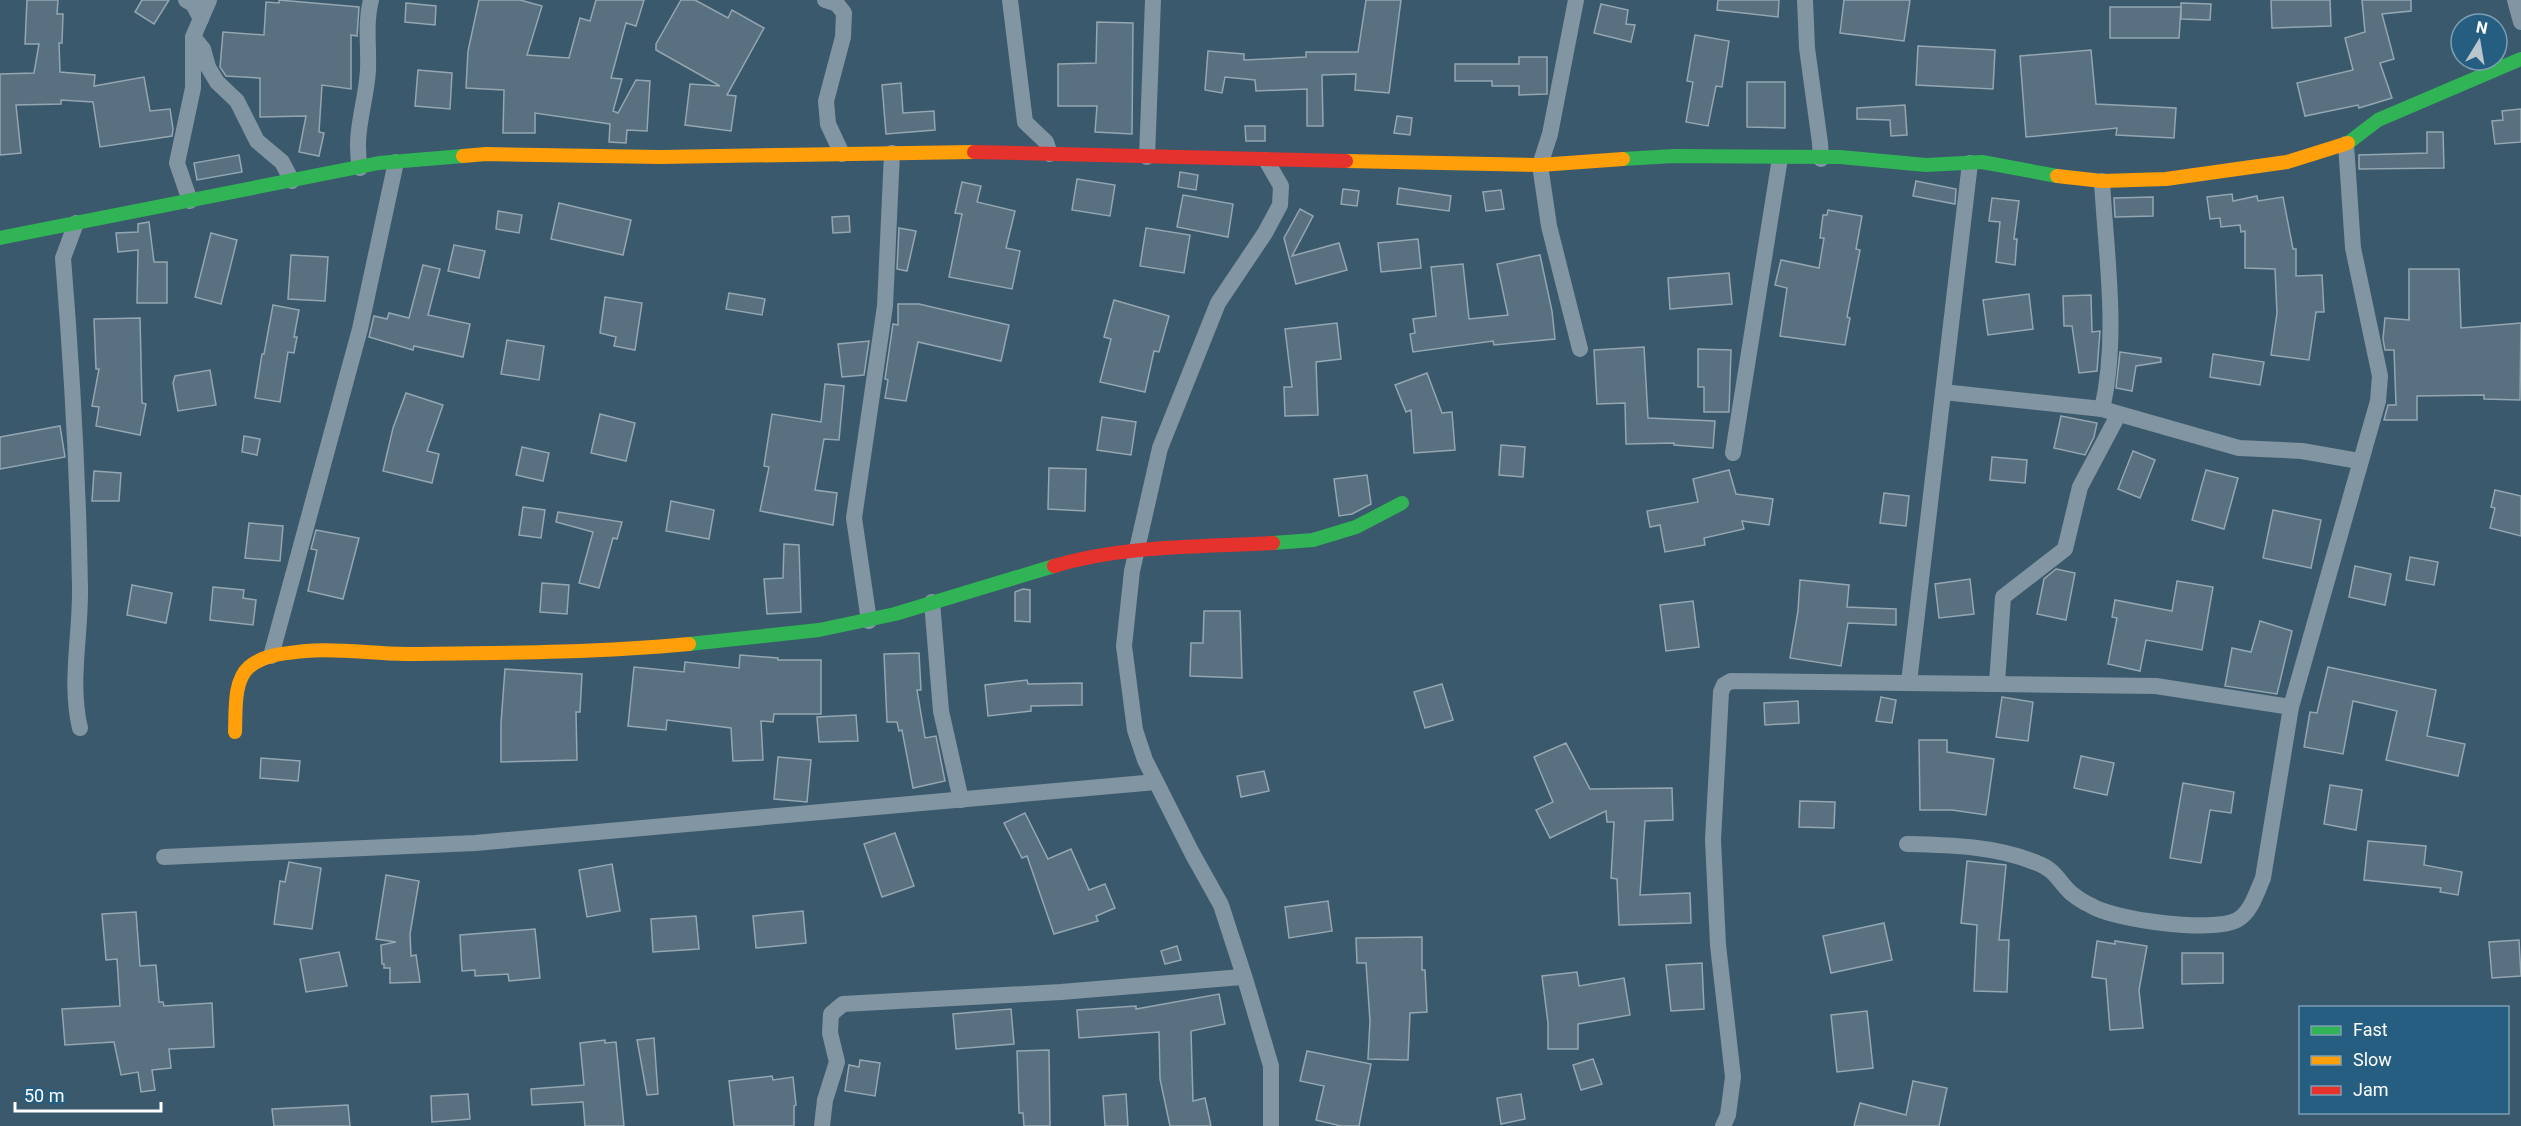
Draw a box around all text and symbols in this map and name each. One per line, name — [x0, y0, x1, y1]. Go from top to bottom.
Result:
north arrow — [2449, 12, 2509, 72]
text: N — [2474, 17, 2489, 38]
legend — [2299, 1006, 2509, 1114]
text: Fast — [2353, 1019, 2388, 1040]
text: Slow — [2353, 1049, 2392, 1070]
scale bar — [15, 1075, 160, 1113]
text: Jam — [2353, 1079, 2389, 1100]
text: 50 m — [24, 1085, 64, 1106]

